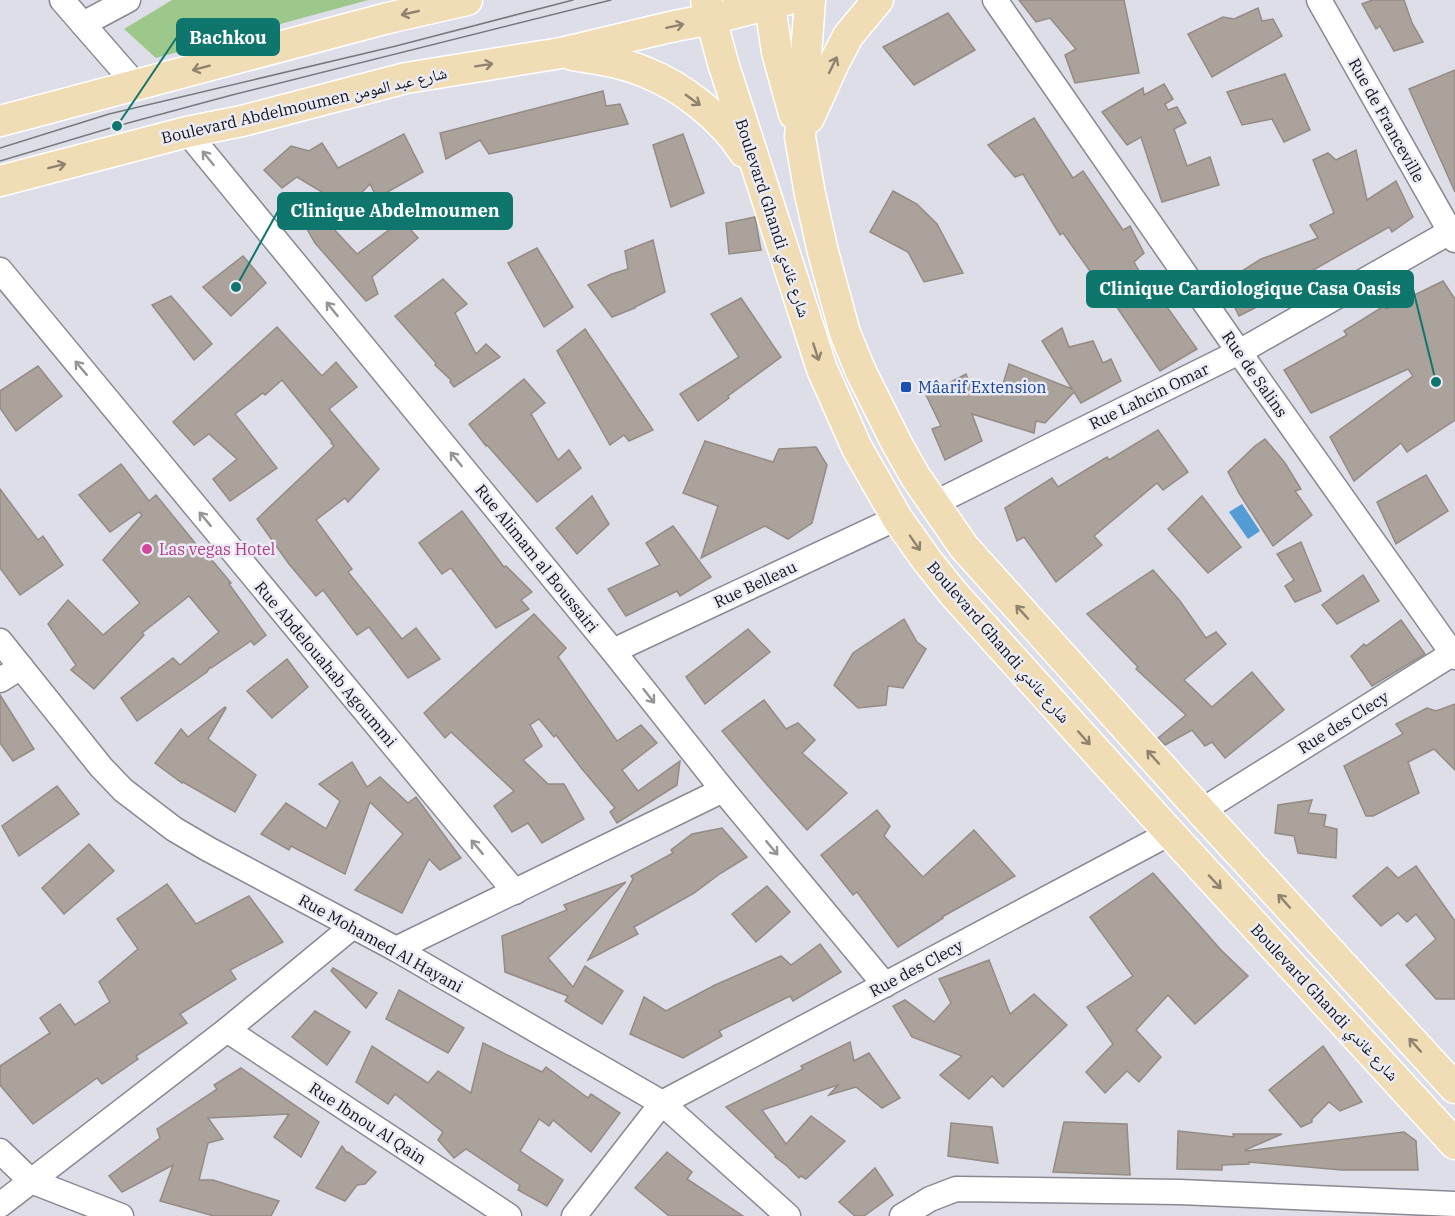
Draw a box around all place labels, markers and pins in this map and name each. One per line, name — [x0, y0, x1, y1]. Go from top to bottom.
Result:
callout: Bachkou — [177, 19, 279, 55]
callout: Clinique Abdelmoumen — [278, 193, 512, 229]
callout: Clinique Cardiologique Casa Oasis — [1087, 271, 1413, 307]
place label: Mâarif Extension — [918, 377, 1047, 397]
marker: Mâarif Extension — [899, 380, 913, 394]
place label: Las vegas Hotel — [159, 539, 275, 559]
marker: Las vegas Hotel — [140, 542, 154, 556]

